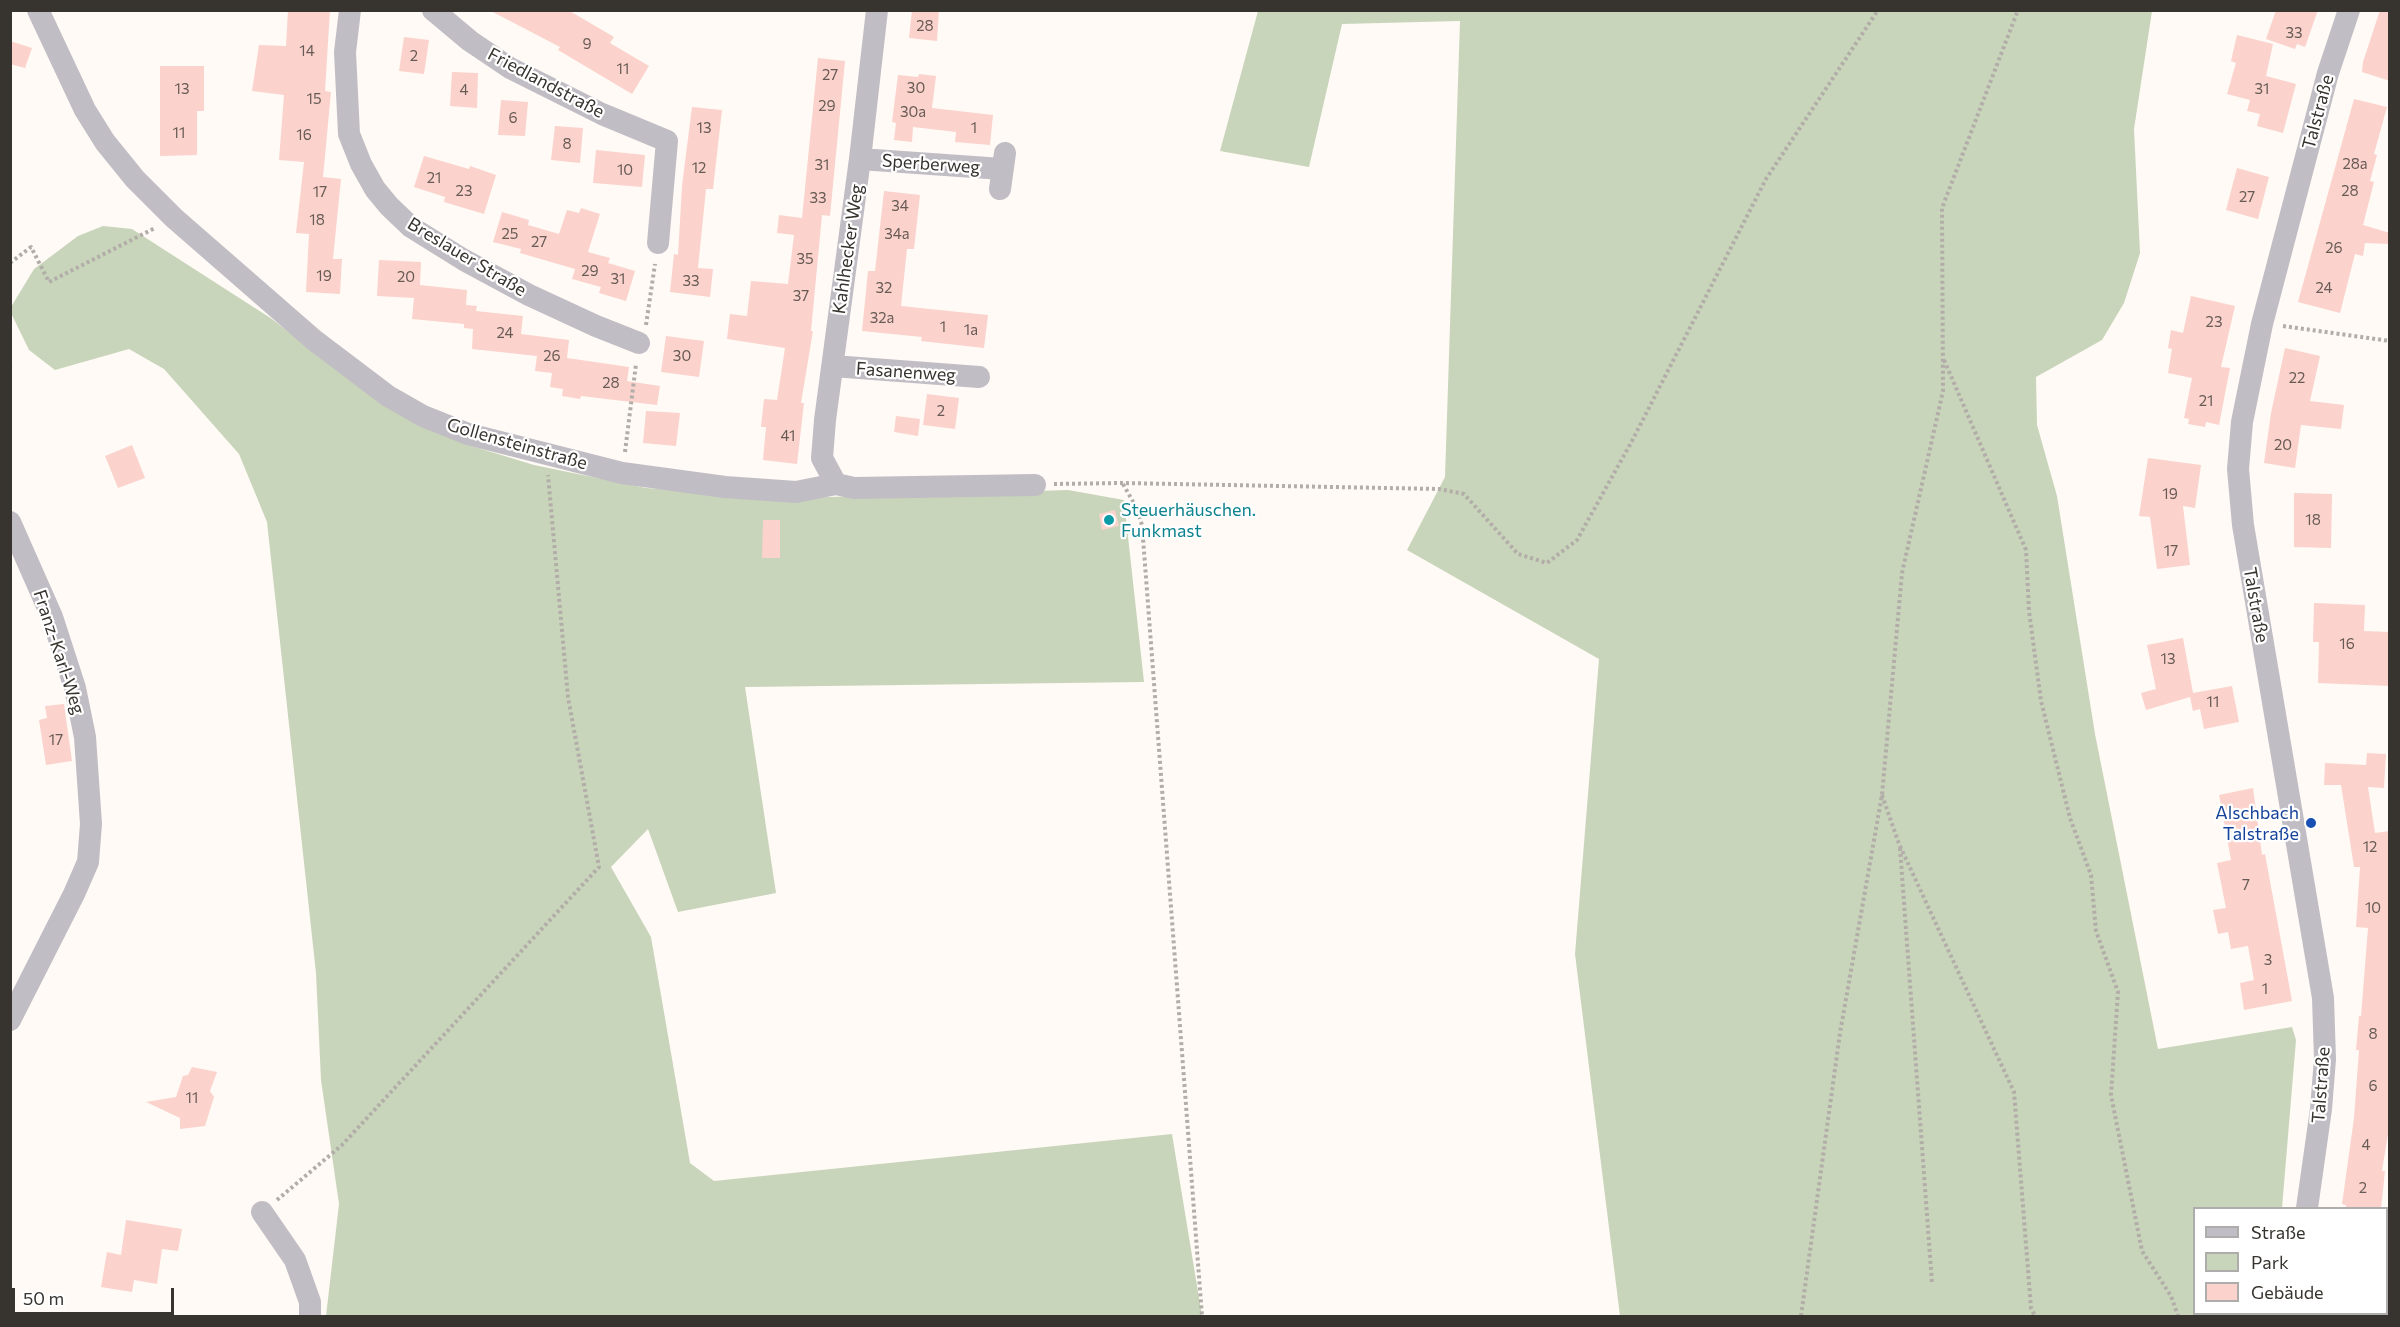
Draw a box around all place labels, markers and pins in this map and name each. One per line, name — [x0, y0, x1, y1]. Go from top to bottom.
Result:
place label: Steuerhäuschen. Funkmast — [1121, 499, 1256, 542]
marker: Steuerhäuschen. Funkmast — [1102, 513, 1116, 527]
place label: Alschbach Talstraße — [2215, 802, 2299, 844]
marker: Alschbach Talstraße — [2304, 816, 2318, 830]

